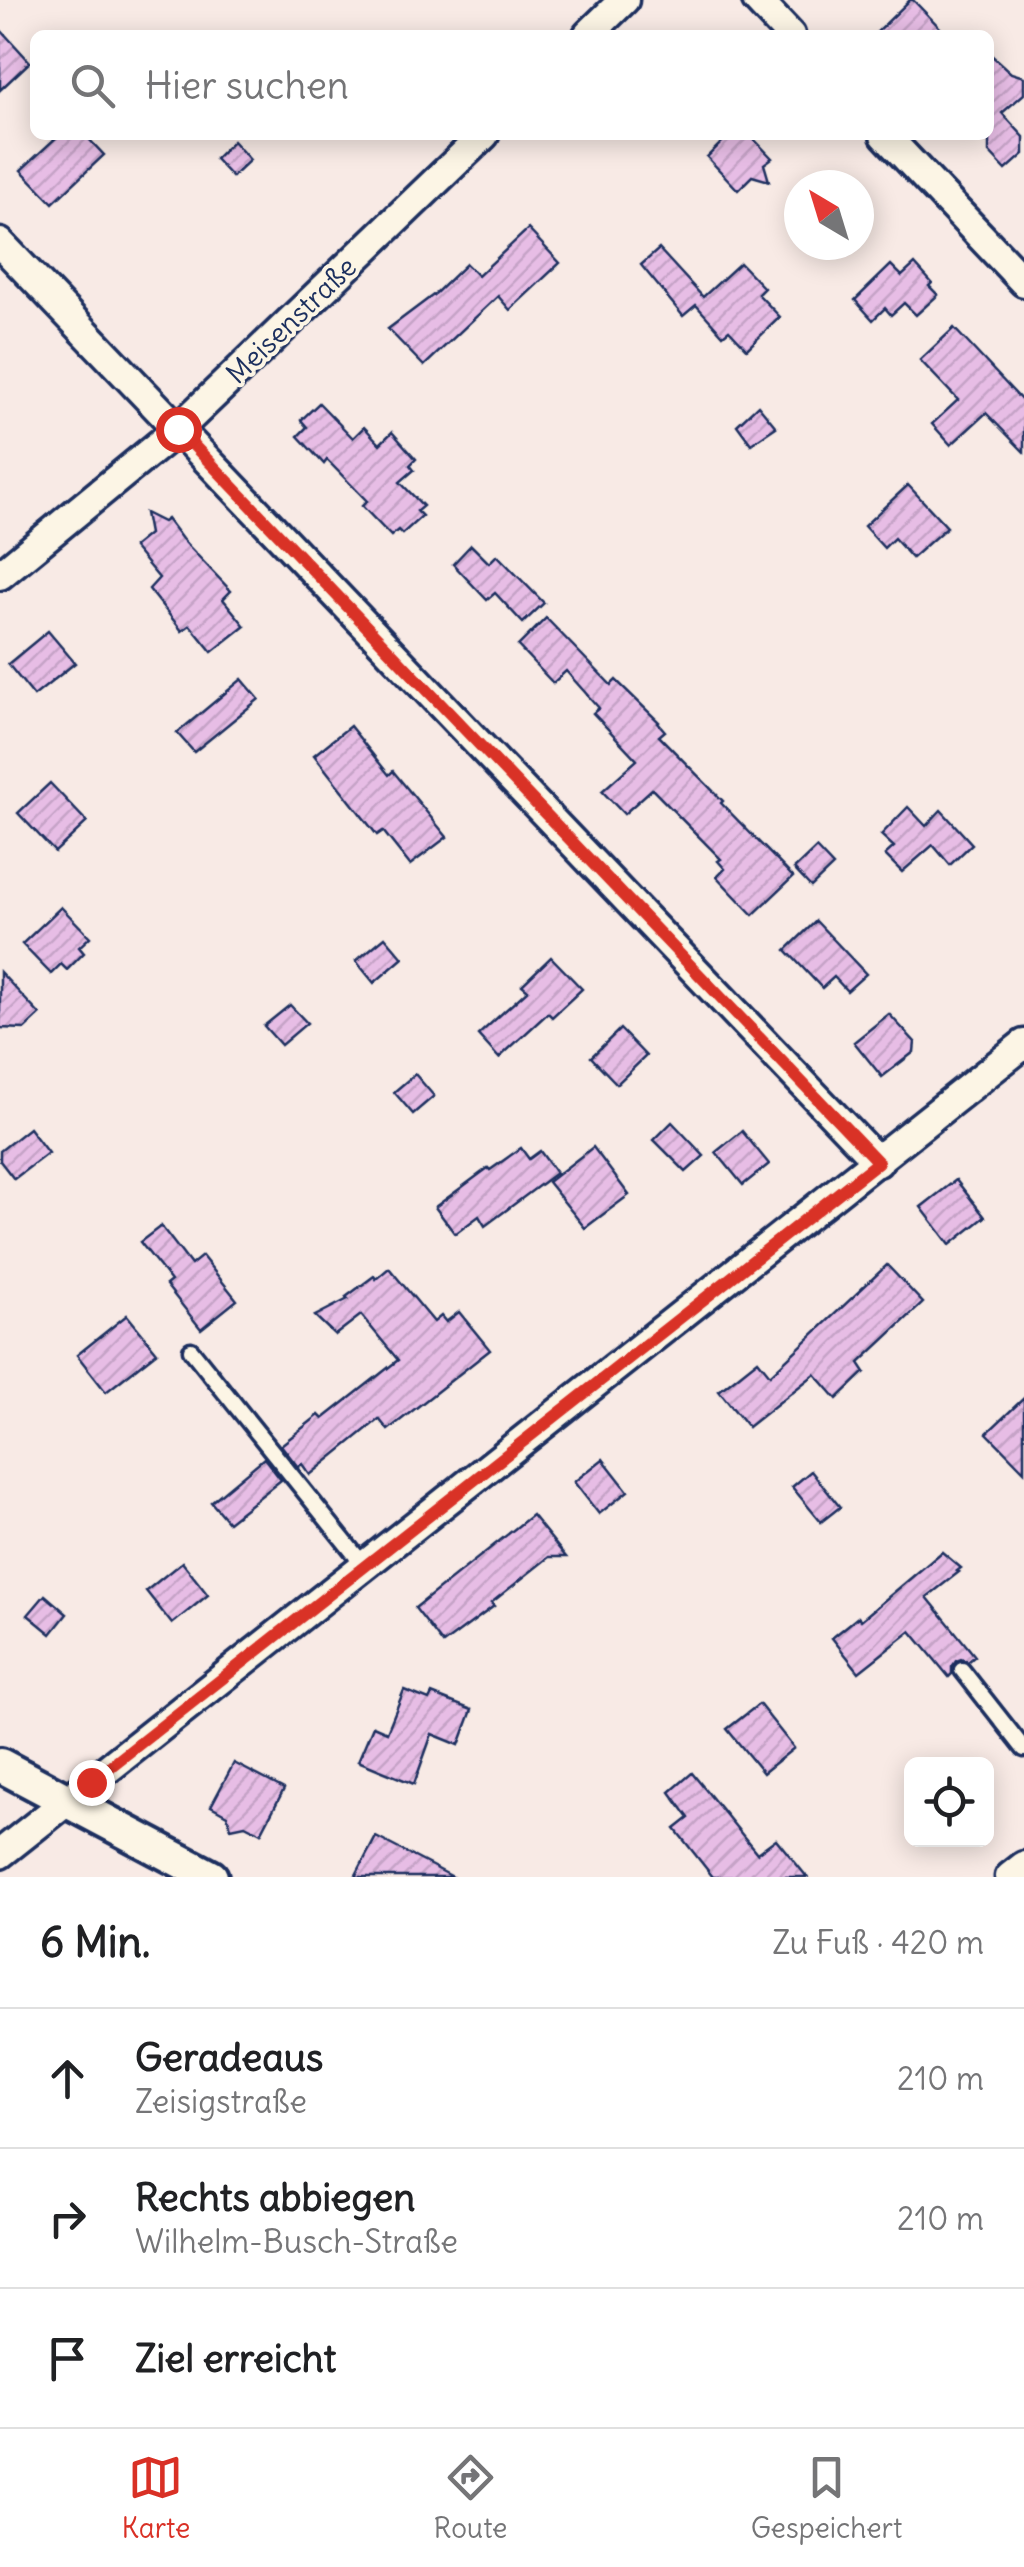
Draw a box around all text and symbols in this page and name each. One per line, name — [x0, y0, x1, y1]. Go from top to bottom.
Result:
search box — [30, 30, 994, 140]
icon: search — [65, 58, 120, 113]
text: Hier suchen — [145, 62, 349, 109]
north arrow — [784, 170, 874, 260]
street label: Meisenstraße — [218, 249, 364, 391]
route start — [156, 407, 202, 453]
map controls — [904, 1757, 994, 1847]
button: locate — [904, 1757, 994, 1847]
route end — [69, 1760, 115, 1806]
text: 6 Min. — [40, 1916, 151, 1968]
text: Zu Fuß · 420 m — [772, 1922, 984, 1963]
text: Geradeaus — [135, 2034, 323, 2081]
icon: ahead — [40, 2051, 95, 2106]
text: 210 m — [897, 2058, 984, 2099]
text: Zeisigstraße — [135, 2081, 307, 2122]
text: Rechts abbiegen — [135, 2174, 415, 2221]
icon: right — [40, 2191, 95, 2246]
text: 210 m — [897, 2198, 984, 2239]
text: Wilhelm-Busch-Straße — [135, 2221, 458, 2262]
icon: arrive — [40, 2331, 95, 2386]
text: Ziel erreicht — [135, 2335, 336, 2382]
tab: Karte — [122, 2450, 190, 2546]
tab: Route — [434, 2450, 507, 2546]
tab: Gespeichert — [751, 2450, 902, 2546]

